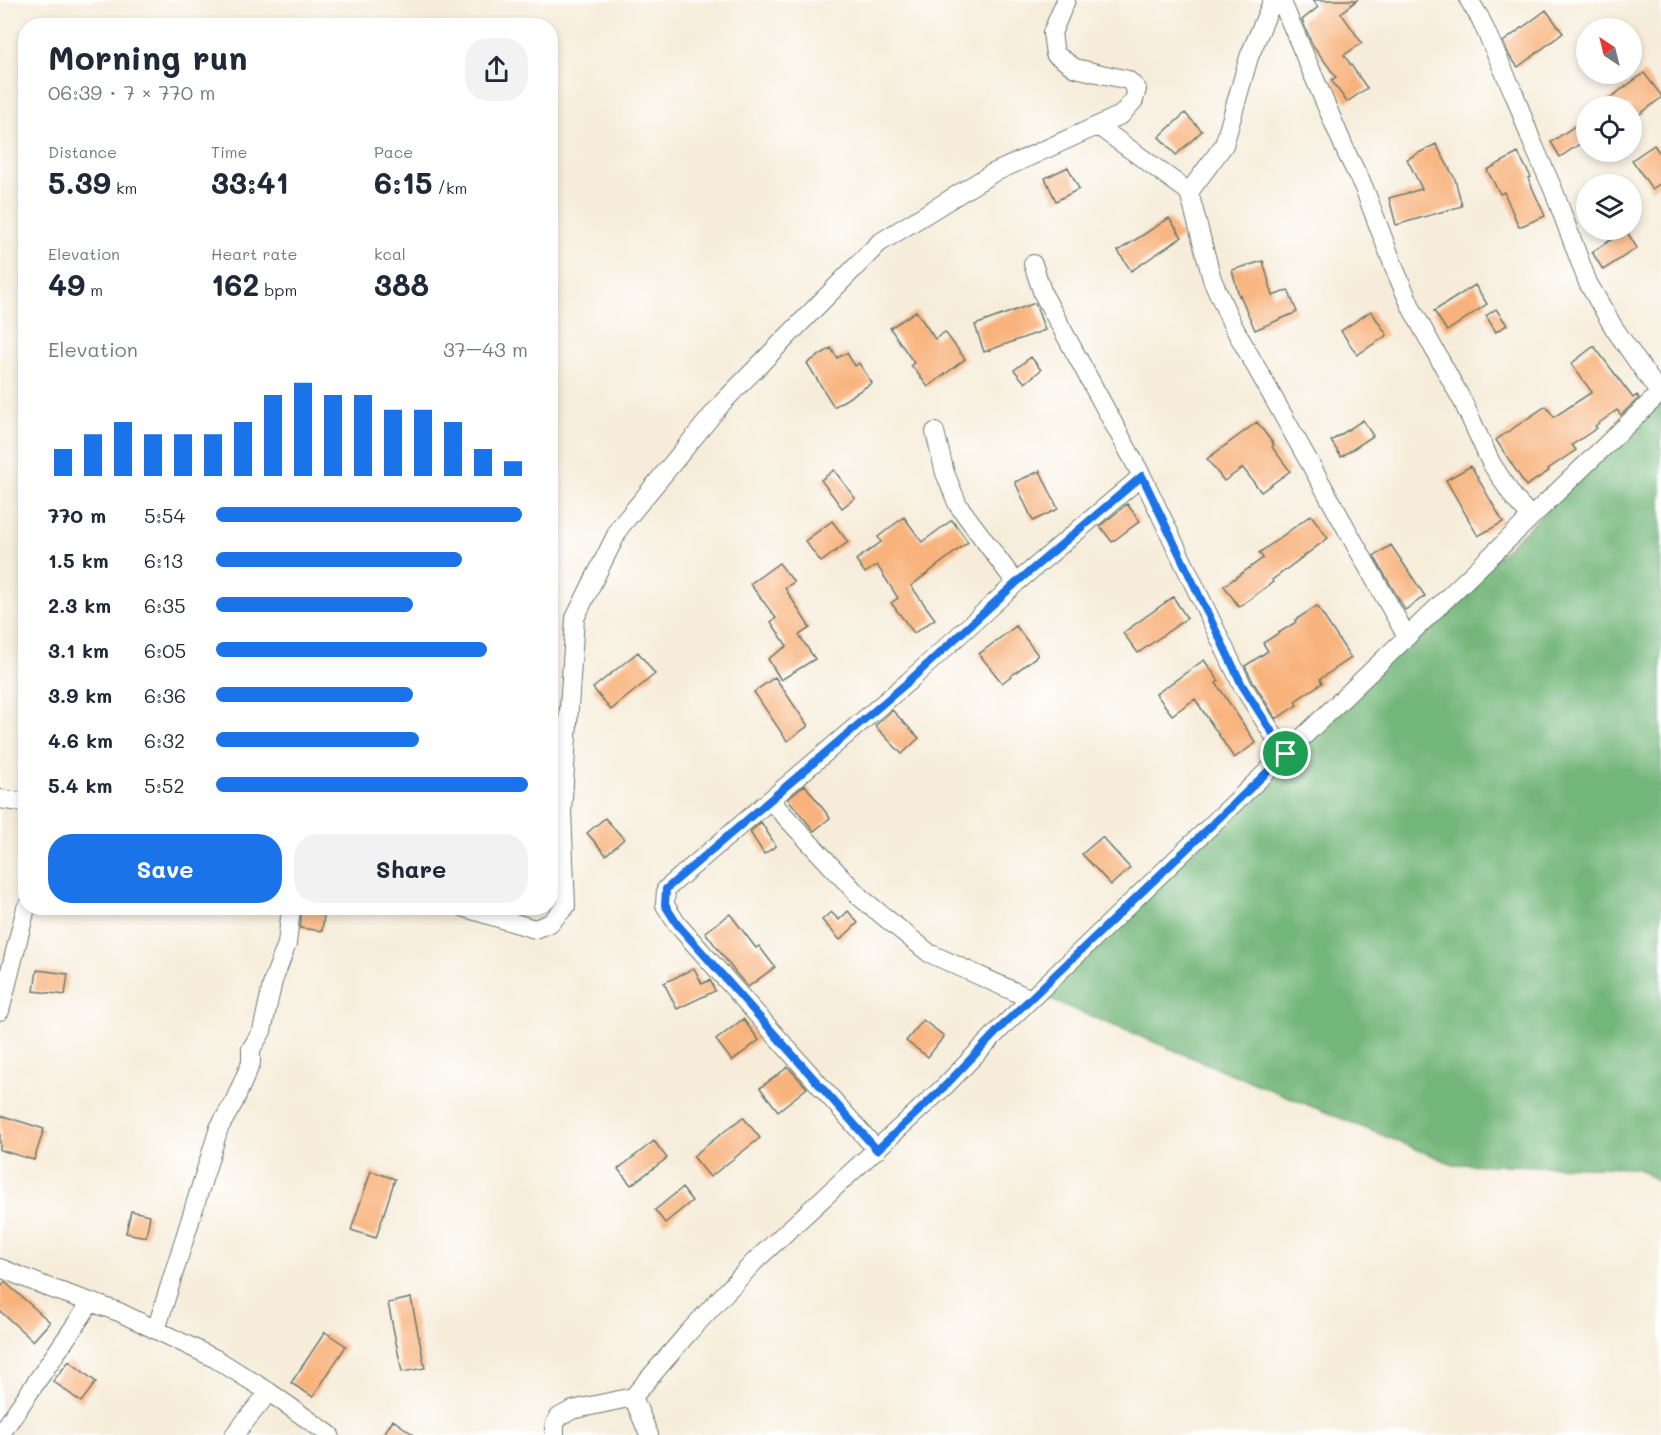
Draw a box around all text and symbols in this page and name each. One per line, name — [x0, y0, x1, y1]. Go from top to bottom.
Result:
north arrow — [1576, 18, 1642, 84]
map controls — [1576, 18, 1642, 240]
text: Morning run — [48, 35, 248, 78]
button: share — [465, 38, 528, 101]
text: 06:39 · 7 × 770 m — [48, 79, 215, 105]
button: locate — [1576, 96, 1642, 162]
text: Distance — [48, 141, 117, 162]
text: Time — [211, 141, 247, 162]
text: Pace — [374, 141, 413, 162]
text: 5.39 — [48, 162, 111, 202]
text: 33:41 — [211, 162, 289, 202]
text: 6:15 — [374, 162, 432, 202]
button: layers — [1576, 174, 1642, 240]
text: km — [111, 177, 137, 198]
text: /km — [432, 177, 467, 198]
text: Elevation — [48, 243, 120, 264]
text: Heart rate — [211, 243, 297, 264]
text: kcal — [374, 243, 406, 264]
text: 49 — [48, 264, 85, 304]
text: 162 — [211, 264, 259, 304]
text: 388 — [374, 264, 429, 304]
text: m — [85, 279, 103, 300]
text: bpm — [259, 279, 297, 300]
text: Elevation — [48, 336, 138, 362]
text: 37–43 m — [443, 336, 528, 362]
text: 770 m — [48, 502, 106, 528]
text: 5:54 — [144, 502, 185, 528]
text: 1.5 km — [48, 547, 109, 573]
text: 6:13 — [144, 547, 183, 573]
text: 2.3 km — [48, 592, 111, 618]
text: 6:35 — [144, 592, 186, 618]
text: 3.1 km — [48, 637, 109, 663]
text: 6:05 — [144, 637, 186, 663]
text: 3.9 km — [48, 682, 112, 708]
text: 6:36 — [144, 682, 186, 708]
text: 4.6 km — [48, 727, 113, 753]
text: 6:32 — [144, 727, 185, 753]
pin — [1260, 728, 1311, 779]
icon: arrive — [1269, 737, 1302, 770]
text: 5.4 km — [48, 772, 112, 798]
text: 5:52 — [144, 772, 185, 798]
button: Save — [48, 834, 282, 903]
button: Share — [294, 834, 528, 903]

